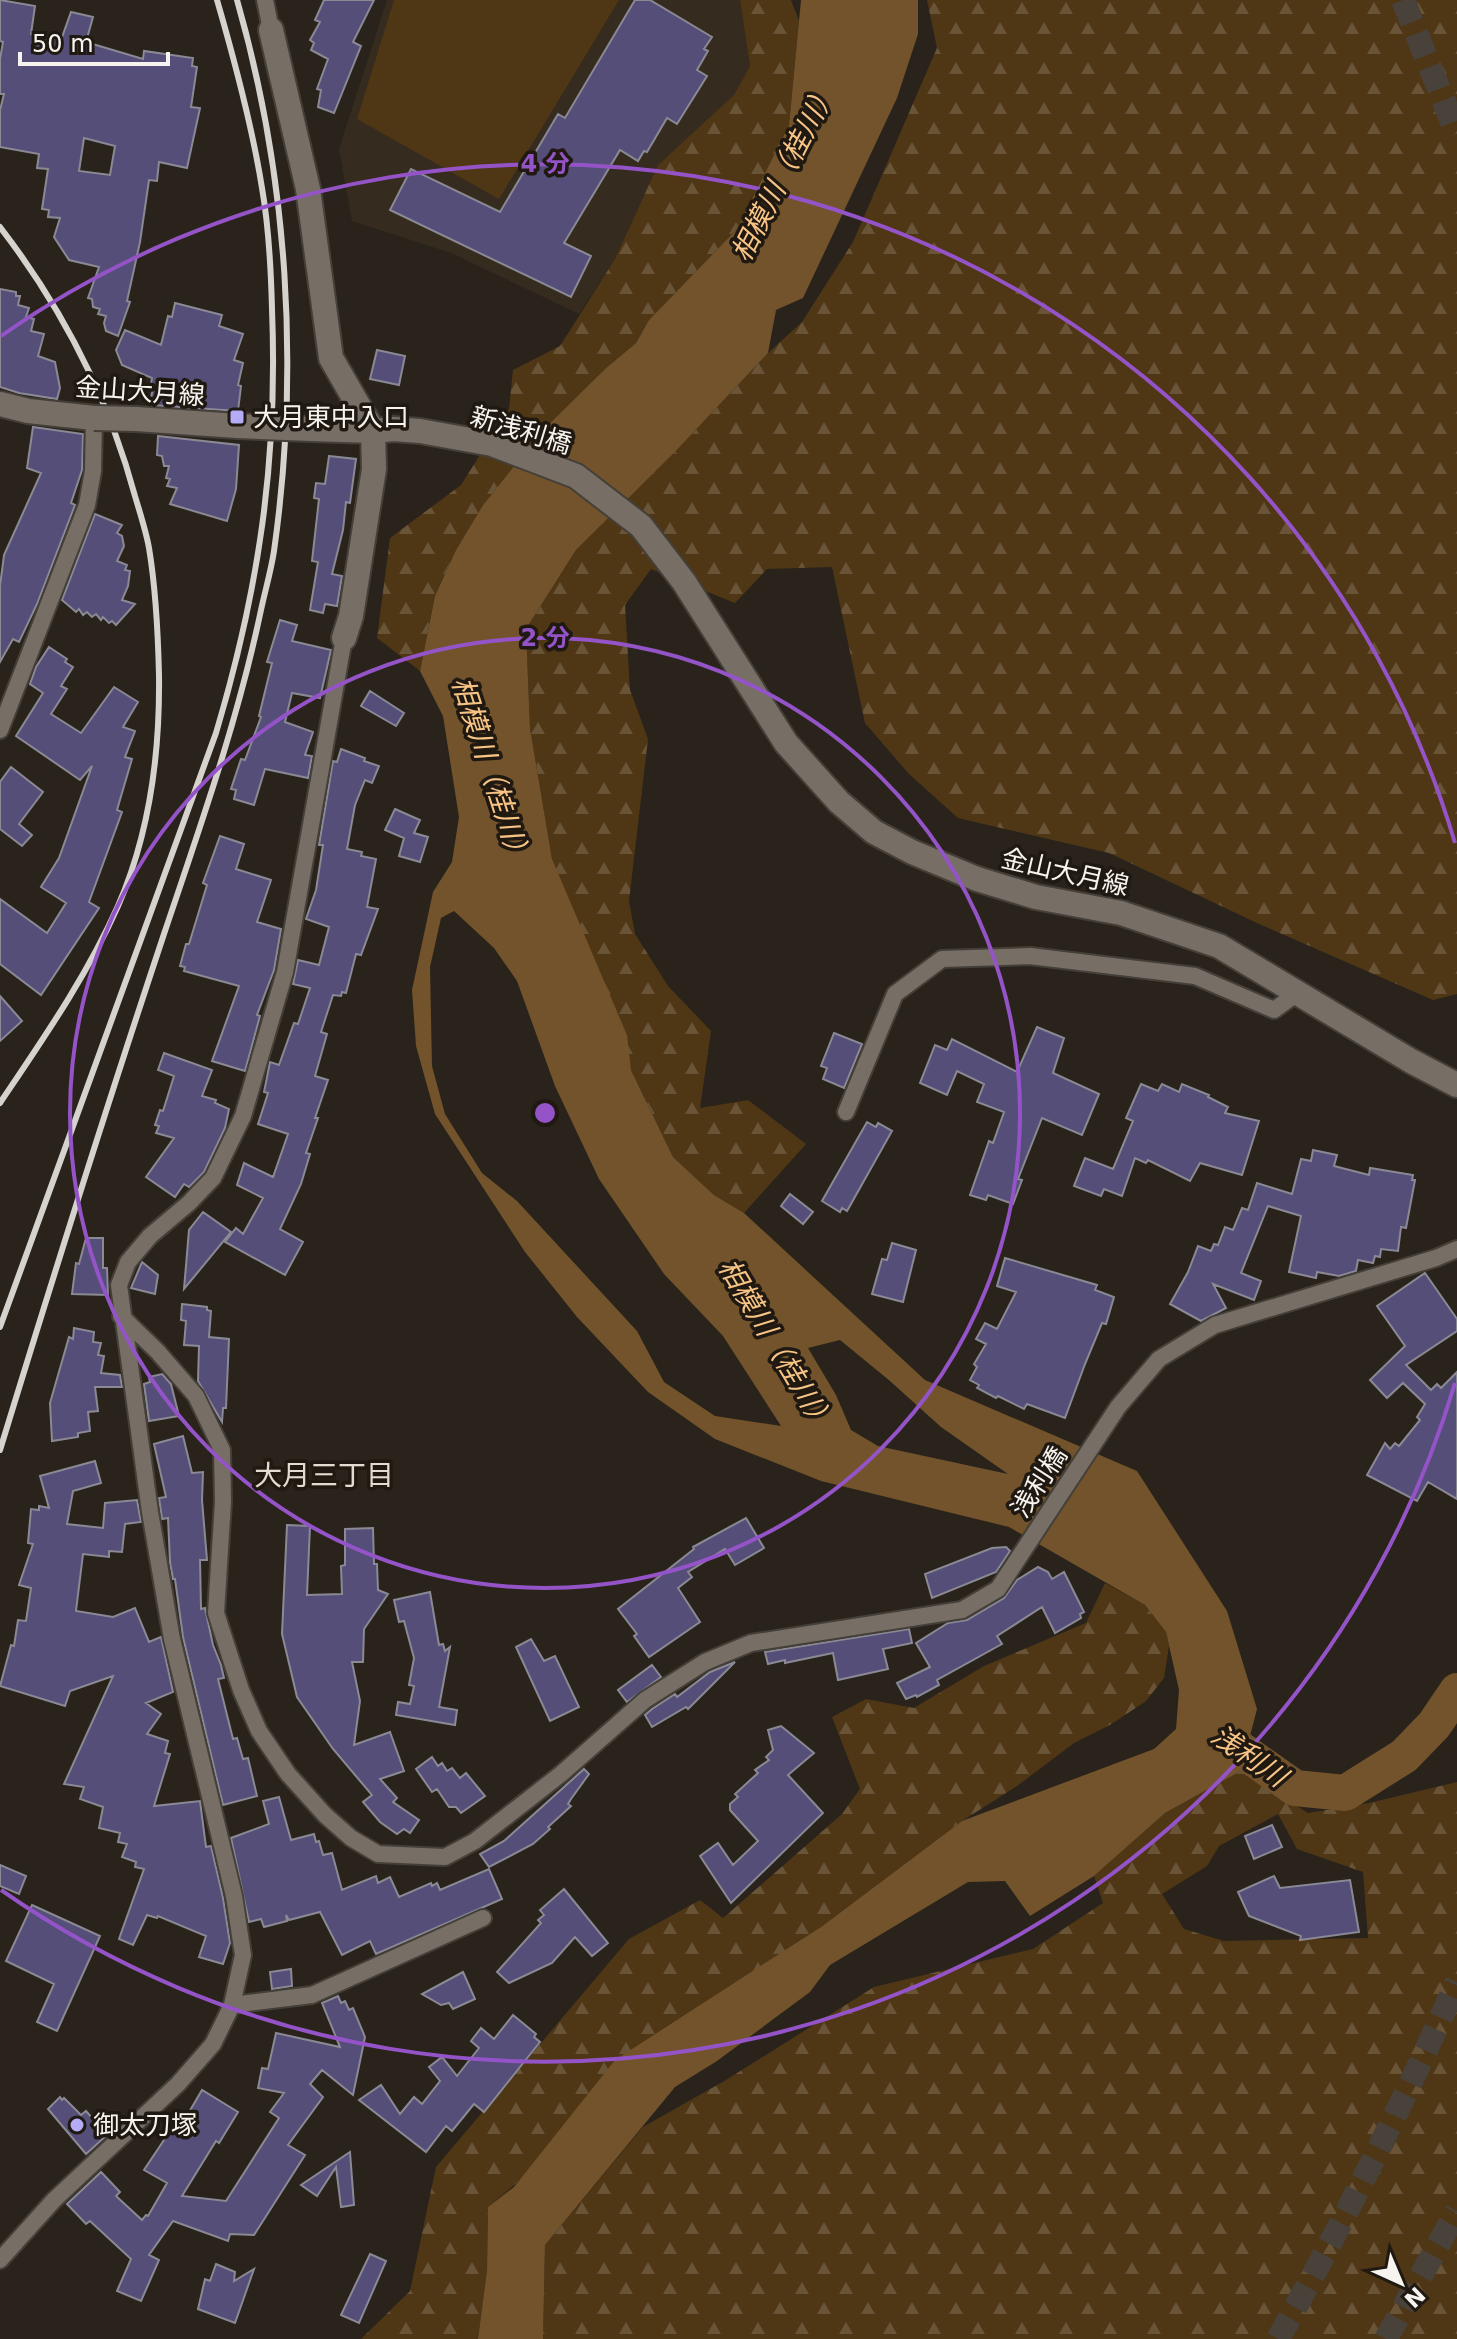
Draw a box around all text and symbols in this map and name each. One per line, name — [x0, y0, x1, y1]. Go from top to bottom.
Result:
scale bar — [20, 16, 168, 66]
text: 50 m — [32, 30, 94, 58]
water label: 相模川（桂川） — [725, 77, 843, 267]
text: 4 分 — [520, 150, 570, 178]
street label: 金山大月線 — [74, 372, 206, 410]
street label: 新浅利橋 — [467, 400, 575, 460]
place label: 大月東中入口 — [253, 402, 409, 432]
marker: 大月東中入口 — [228, 408, 246, 426]
text: 2 分 — [520, 624, 570, 652]
water label: 相模川（桂川） — [445, 673, 537, 869]
street label: 金山大月線 — [998, 843, 1132, 901]
centre of rings — [531, 1099, 559, 1127]
water label: 相模川（桂川） — [711, 1252, 841, 1438]
street label: 浅利橋 — [1005, 1441, 1073, 1523]
district label: 大月三丁目 — [254, 1459, 394, 1492]
water label: 浅利川 — [1205, 1718, 1295, 1795]
place label: 御太刀塚 — [93, 2110, 197, 2140]
marker: 御太刀塚 — [68, 2116, 86, 2134]
north arrow — [1361, 2243, 1441, 2323]
text: N — [1399, 2282, 1430, 2312]

